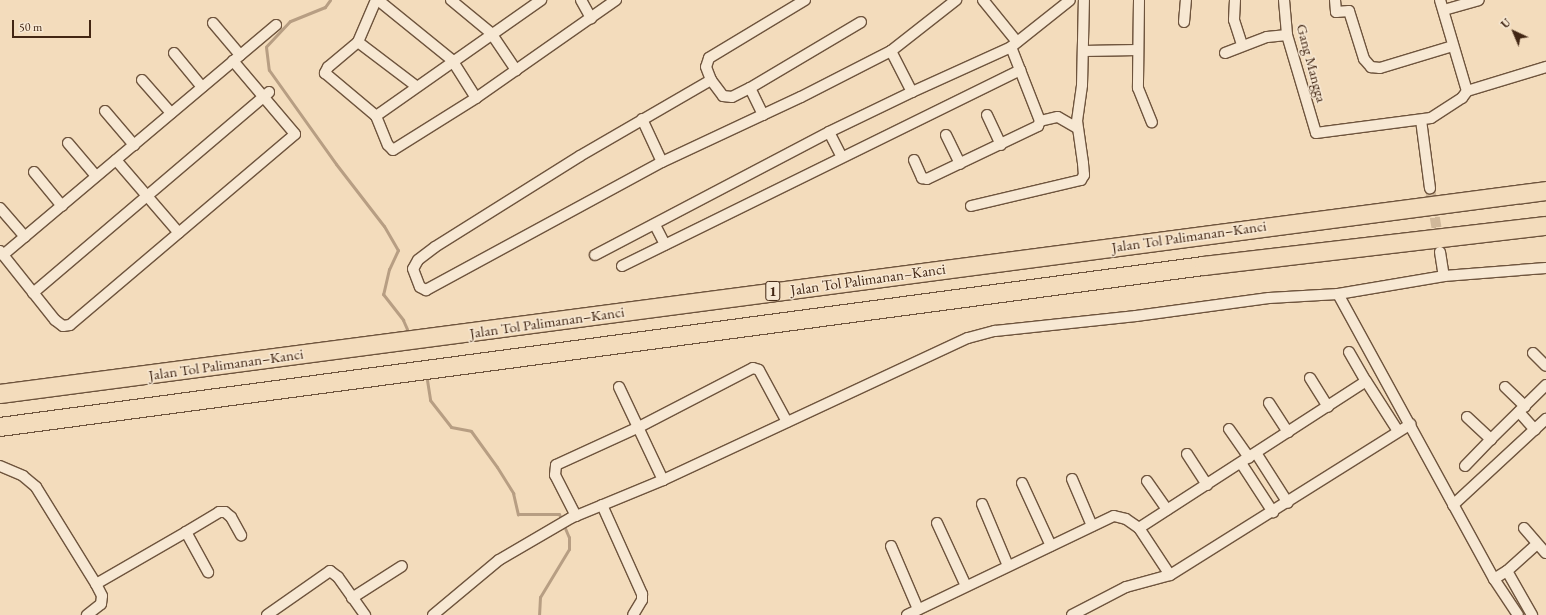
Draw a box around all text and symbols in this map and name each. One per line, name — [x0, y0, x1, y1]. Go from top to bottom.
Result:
scale bar — [14, 12, 93, 38]
north arrow — [1494, 12, 1534, 52]
text: U — [1498, 15, 1513, 31]
text: 50 m — [19, 19, 42, 35]
street label: Gang Mangga — [1293, 22, 1331, 104]
street label: Jalan Tol Palimanan–Kanci — [1110, 216, 1268, 256]
street label: Jalan Tol Palimanan–Kanci — [789, 259, 947, 299]
road number: 1 — [765, 279, 781, 303]
street label: Jalan Tol Palimanan–Kanci — [468, 302, 626, 342]
street label: Jalan Tol Palimanan–Kanci — [147, 344, 305, 384]

